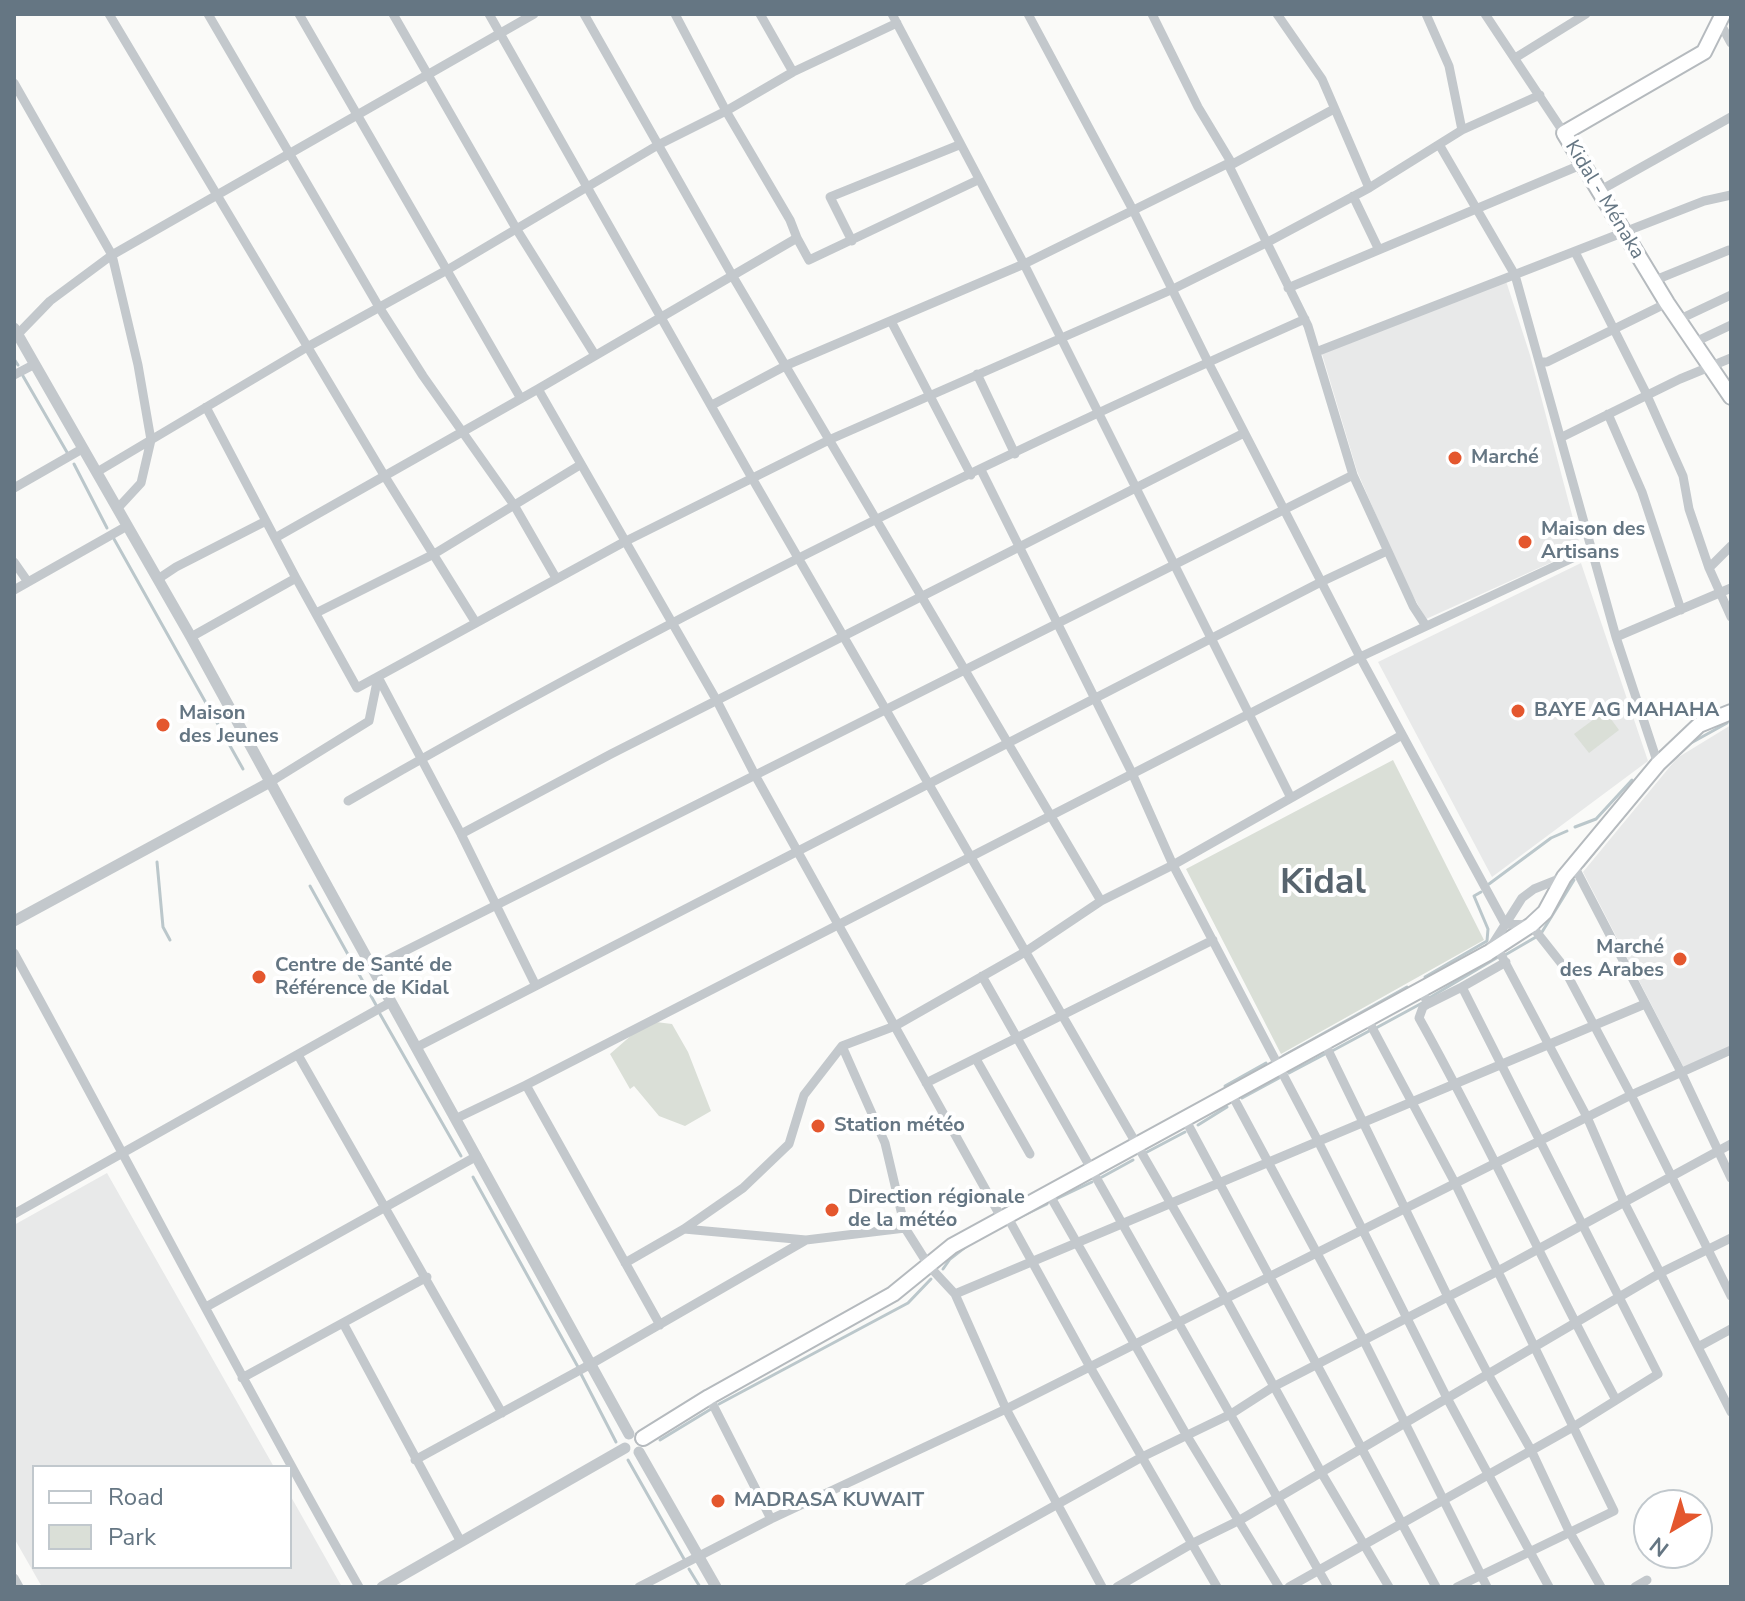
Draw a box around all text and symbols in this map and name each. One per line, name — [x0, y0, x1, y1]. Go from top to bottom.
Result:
street label: Kidal - Ménaka — [1559, 136, 1649, 264]
place label: Marché — [1471, 446, 1539, 470]
marker: Marché — [1446, 449, 1464, 467]
place label: Maison des Artisans — [1541, 518, 1645, 565]
marker: Maison des Artisans — [1516, 533, 1534, 551]
place label: BAYE AG MAHAHA — [1534, 699, 1719, 723]
place label: Maison des Jeunes — [179, 702, 279, 749]
marker: BAYE AG MAHAHA — [1509, 702, 1527, 720]
marker: Maison des Jeunes — [154, 716, 172, 734]
district label: Kidal — [1280, 862, 1366, 906]
place label: Marché des Arabes — [1560, 936, 1664, 983]
marker: Marché des Arabes — [1671, 950, 1689, 968]
place label: Centre de Santé de Référence de Kidal — [275, 954, 452, 1001]
marker: Centre de Santé de Référence de Kidal — [250, 968, 268, 986]
place label: Station météo — [834, 1114, 965, 1138]
marker: Station météo — [809, 1117, 827, 1135]
place label: Direction régionale de la météo — [848, 1186, 1025, 1233]
marker: Direction régionale de la météo — [823, 1201, 841, 1219]
legend — [32, 1465, 292, 1569]
text: Road — [108, 1481, 164, 1513]
place label: MADRASA KUWAIT — [734, 1489, 924, 1513]
north arrow — [1633, 1489, 1713, 1569]
marker: MADRASA KUWAIT — [709, 1492, 727, 1510]
text: Park — [108, 1521, 156, 1553]
text: N — [1644, 1529, 1675, 1563]

